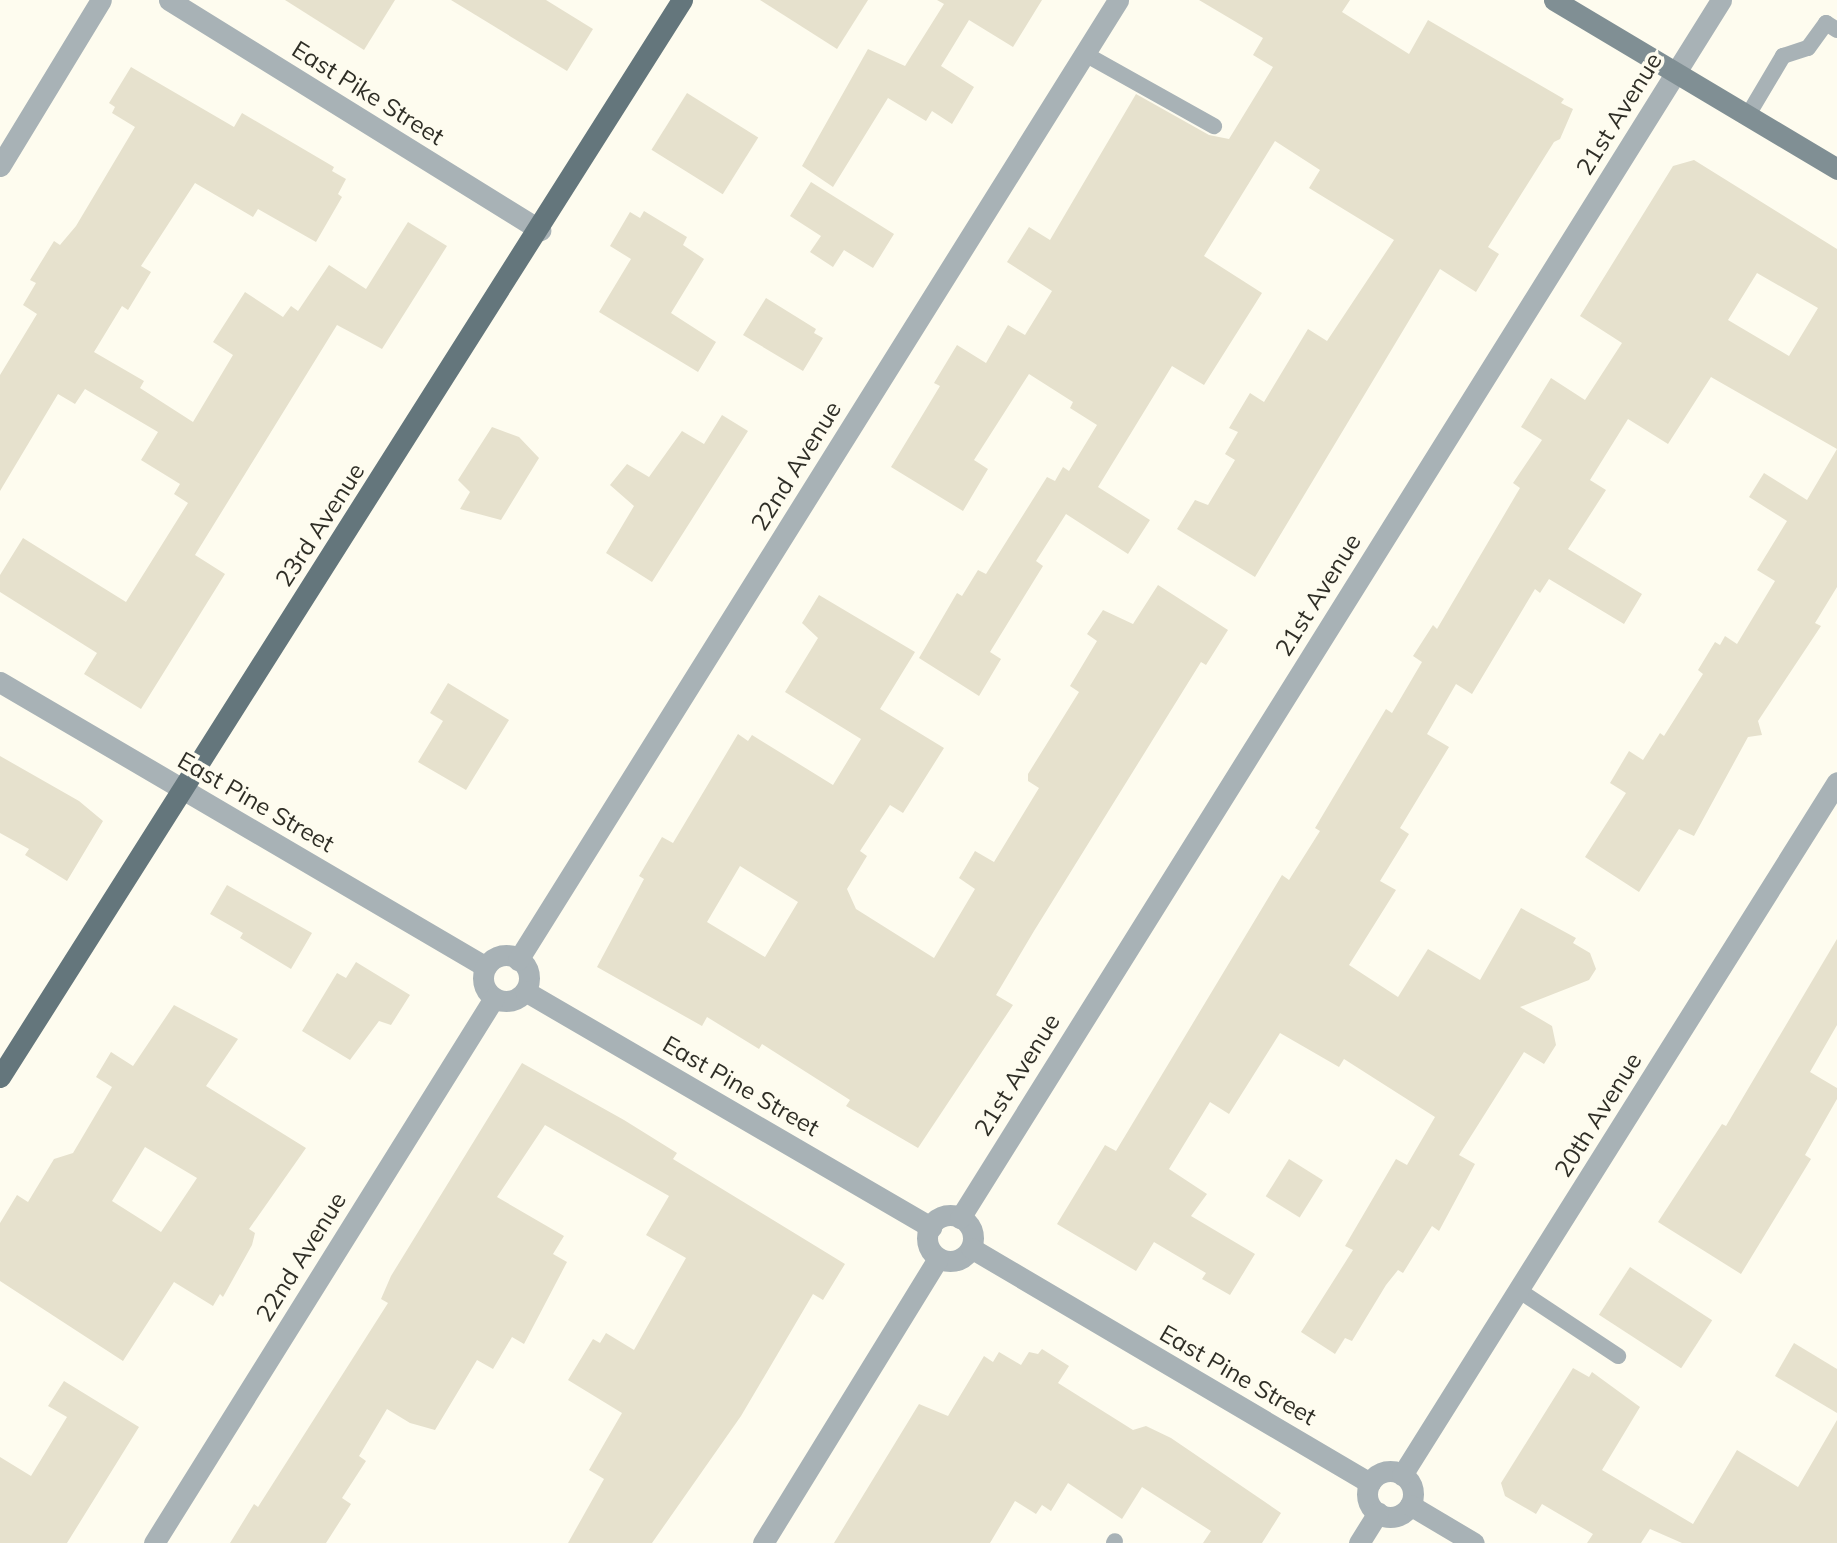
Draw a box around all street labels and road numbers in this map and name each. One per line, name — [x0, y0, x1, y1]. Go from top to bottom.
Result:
street label: East Pike Street — [287, 35, 449, 151]
street label: 21st Avenue — [1570, 47, 1668, 181]
street label: 22nd Avenue — [745, 396, 847, 536]
street label: 23rd Avenue — [269, 458, 371, 592]
street label: 21st Avenue — [1269, 528, 1367, 662]
street label: East Pine Street — [173, 746, 339, 858]
street label: 21st Avenue — [968, 1008, 1066, 1142]
street label: East Pine Street — [658, 1030, 824, 1142]
street label: 20th Avenue — [1548, 1048, 1648, 1182]
street label: 22nd Avenue — [250, 1187, 352, 1327]
street label: East Pine Street — [1155, 1319, 1321, 1431]

